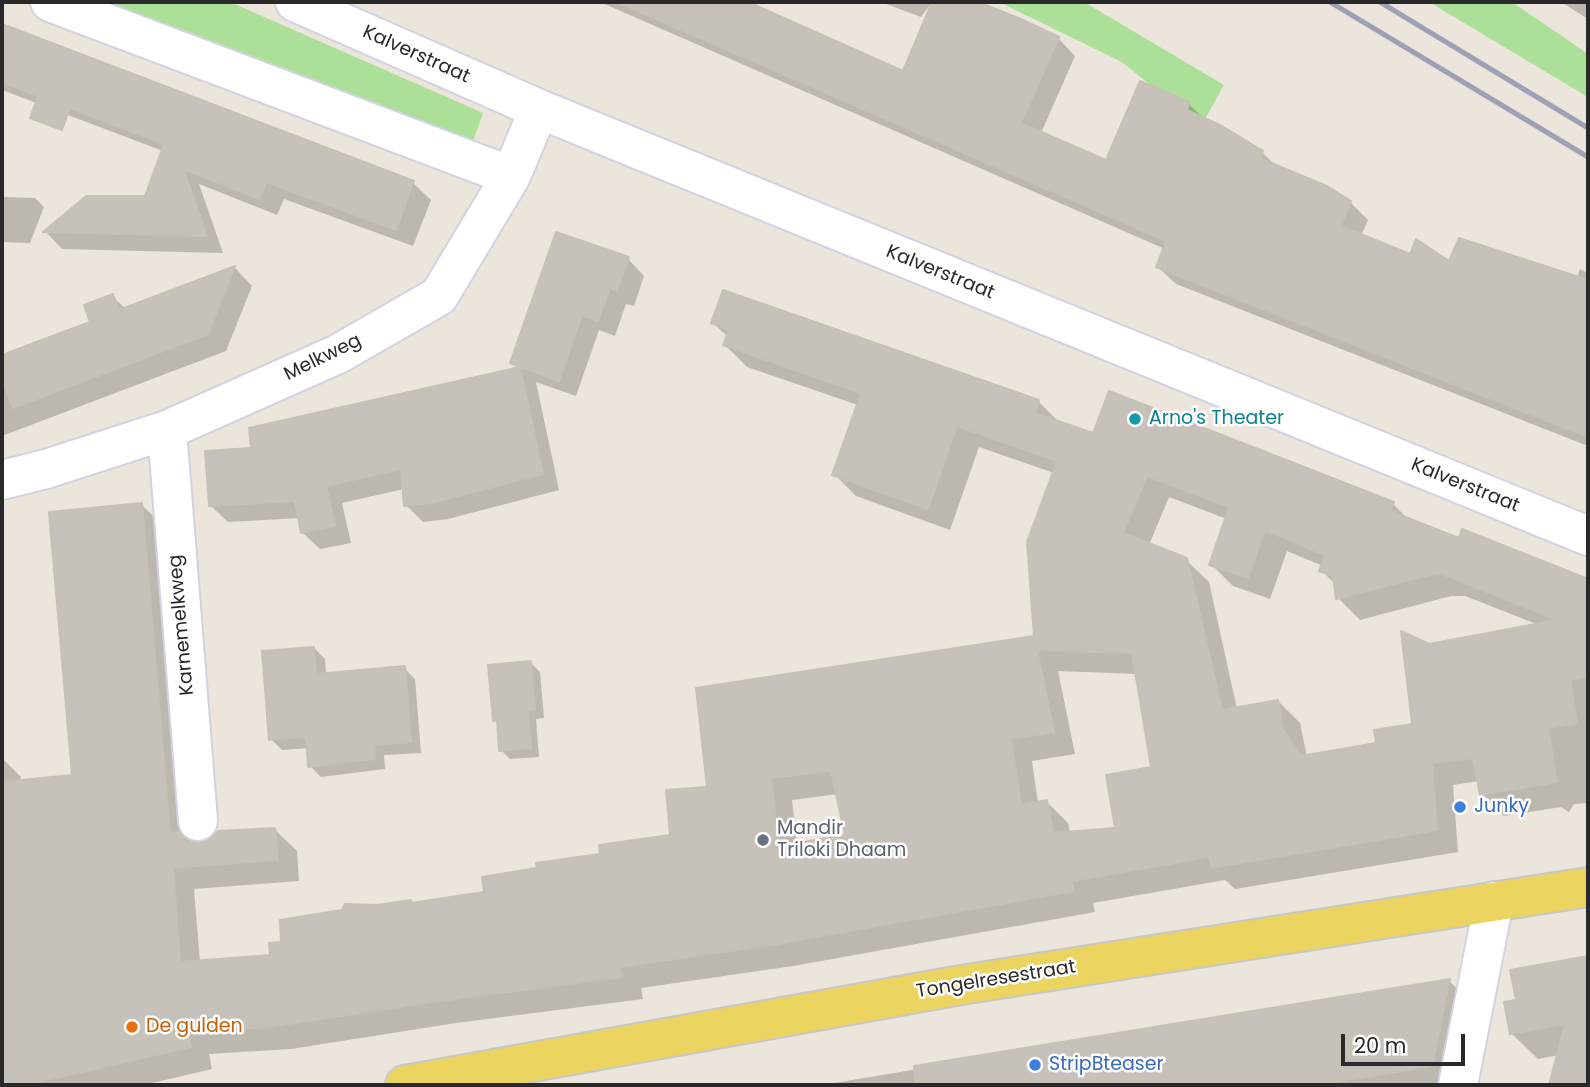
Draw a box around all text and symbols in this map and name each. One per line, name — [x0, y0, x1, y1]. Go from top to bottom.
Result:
street label: Kalverstraat — [359, 21, 473, 89]
street label: Kalverstraat — [882, 241, 998, 305]
street label: Melkweg — [281, 330, 365, 386]
place label: Arno's Theater — [1149, 408, 1284, 430]
marker: Arno's Theater — [1127, 411, 1143, 427]
street label: Kalverstraat — [1407, 454, 1523, 518]
street label: Karnemelkweg — [164, 554, 200, 696]
place label: Junky — [1474, 796, 1529, 818]
marker: Junky — [1452, 799, 1468, 815]
place label: Mandir Triloki Dhaam — [777, 818, 906, 862]
marker: Mandir Triloki Dhaam — [755, 832, 771, 848]
street label: Tongelresestraat — [915, 956, 1077, 1004]
place label: De gulden — [146, 1016, 243, 1038]
marker: De gulden — [124, 1019, 140, 1035]
scale bar — [1345, 1020, 1469, 1064]
text: 20 m — [1354, 1031, 1407, 1060]
place label: StripBteaser — [1049, 1054, 1164, 1076]
marker: StripBteaser — [1027, 1057, 1043, 1073]

